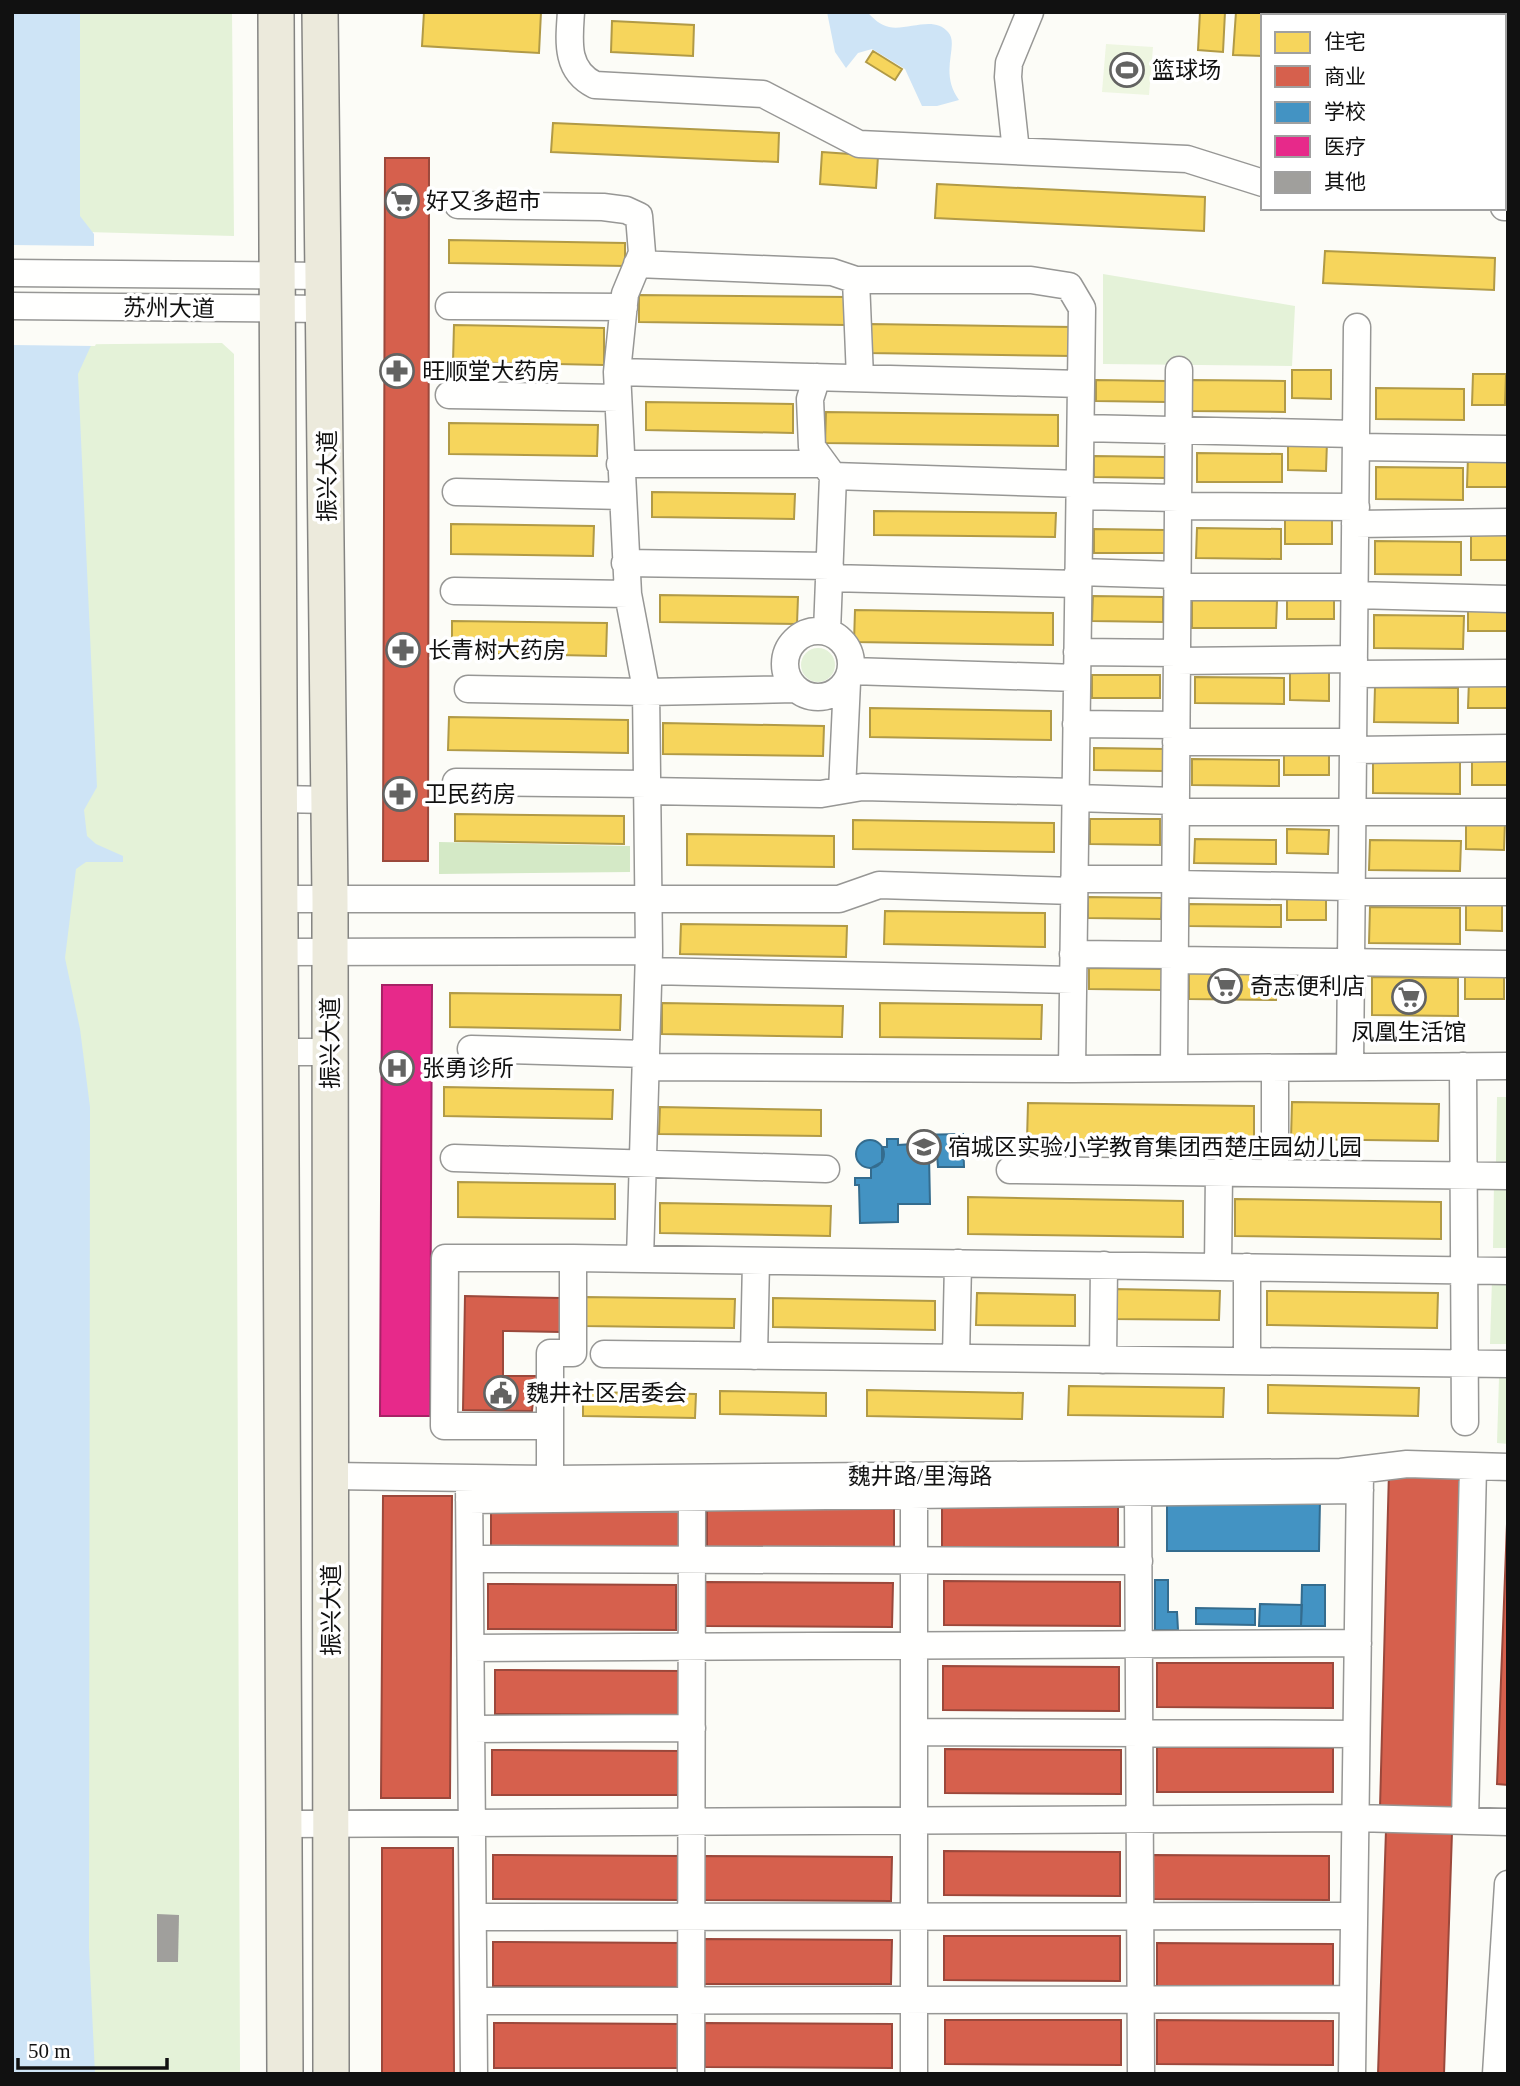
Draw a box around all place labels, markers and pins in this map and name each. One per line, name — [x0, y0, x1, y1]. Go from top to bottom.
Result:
sports icon: 篮球场 — [1108, 51, 1146, 89]
place label: 篮球场 — [1152, 58, 1221, 83]
supermarket icon: 好又多超市 — [383, 182, 421, 220]
place label: 好又多超市 — [426, 189, 541, 214]
pharmacy icon: 旺顺堂大药房 — [378, 352, 416, 390]
place label: 旺顺堂大药房 — [422, 359, 560, 384]
pharmacy icon: 长青树大药房 — [384, 631, 422, 669]
place label: 长青树大药房 — [428, 638, 566, 663]
pharmacy icon: 卫民药房 — [381, 775, 419, 813]
place label: 卫民药房 — [424, 782, 516, 807]
supermarket icon: 奇志便利店 — [1206, 967, 1244, 1005]
place label: 奇志便利店 — [1250, 974, 1365, 999]
supermarket icon: 凤凰生活馆 — [1390, 978, 1428, 1016]
place label: 凤凰生活馆 — [1352, 1020, 1467, 1045]
hospital icon: 张勇诊所 — [378, 1049, 416, 1087]
place label: 张勇诊所 — [422, 1056, 514, 1081]
school or university icon: 宿城区实验小学教育集团西楚庄园幼儿园 — [905, 1128, 943, 1166]
place label: 宿城区实验小学教育集团西楚庄园幼儿园 — [948, 1135, 1362, 1160]
public building icon: 魏井社区居委会 — [482, 1374, 520, 1412]
place label: 魏井社区居委会 — [526, 1381, 687, 1406]

